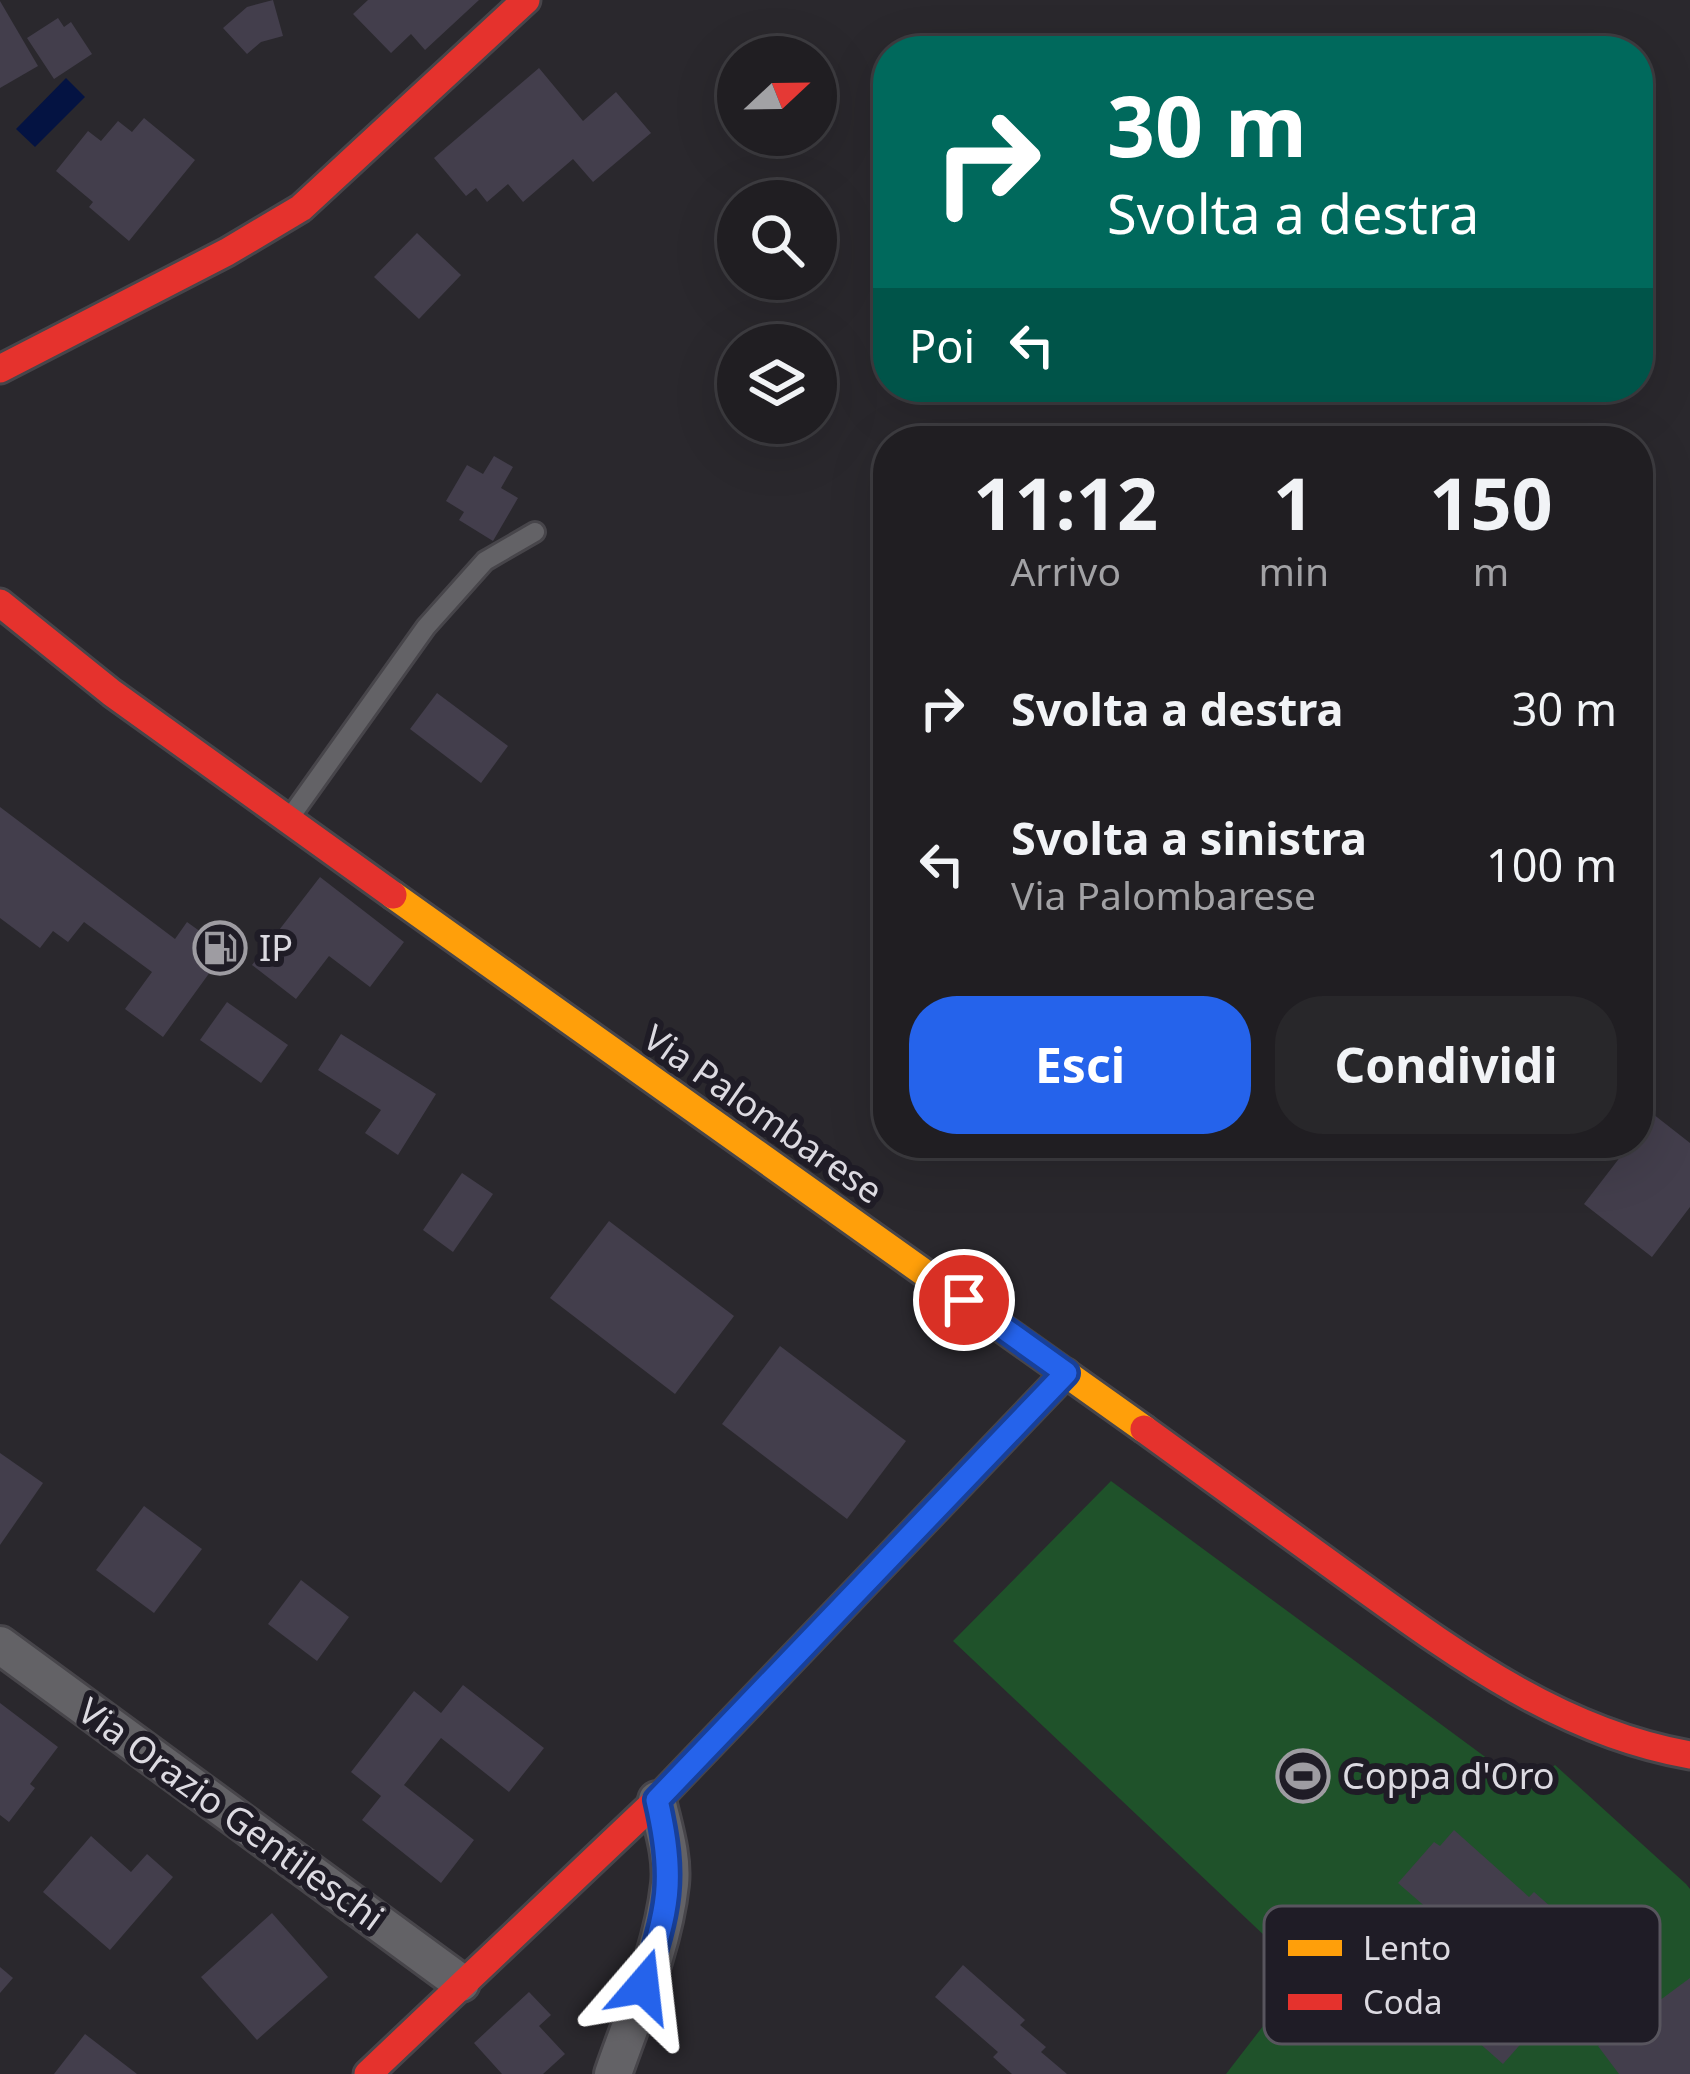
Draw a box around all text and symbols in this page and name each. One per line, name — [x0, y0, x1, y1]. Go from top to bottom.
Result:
north arrow — [717, 36, 837, 156]
map controls — [717, 36, 837, 444]
text: 30 m — [1107, 67, 1307, 182]
icon: right — [909, 84, 1065, 240]
text: Svolta a destra — [1107, 176, 1479, 250]
button: search — [717, 180, 837, 300]
icon: left — [999, 312, 1065, 378]
text: Poi — [909, 315, 975, 376]
button: layers — [717, 324, 837, 444]
text: 11:12 — [973, 453, 1158, 551]
text: 1 — [1273, 453, 1314, 551]
text: 150 — [1429, 453, 1553, 551]
text: Arrivo — [1010, 544, 1121, 597]
text: min — [1258, 544, 1329, 597]
text: m — [1473, 544, 1509, 597]
icon: right — [909, 675, 975, 741]
text: Svolta a destra — [1011, 678, 1343, 739]
text: 30 m — [1512, 678, 1617, 739]
text: Svolta a sinistra — [1011, 807, 1367, 868]
icon: left — [909, 831, 975, 897]
text: 100 m — [1486, 834, 1617, 895]
text: Via Palombarese — [1011, 868, 1316, 921]
fuel station icon: IP — [192, 920, 248, 976]
place label: IP — [259, 923, 293, 972]
button: Esci — [909, 996, 1251, 1134]
button: Condividi — [1275, 996, 1617, 1134]
street label: Via Palombarese — [634, 1013, 893, 1214]
pin — [913, 1249, 1015, 1351]
icon: arrive — [931, 1267, 997, 1333]
street label: Via Orazio Gentileschi — [68, 1686, 394, 1941]
sports icon: Coppa d'Oro — [1275, 1748, 1331, 1804]
place label: Coppa d'Oro — [1342, 1751, 1555, 1800]
legend — [1264, 1906, 1660, 2044]
position arrow — [580, 1923, 706, 2049]
text: Lento — [1363, 1925, 1451, 1970]
text: Coda — [1363, 1979, 1443, 2024]

